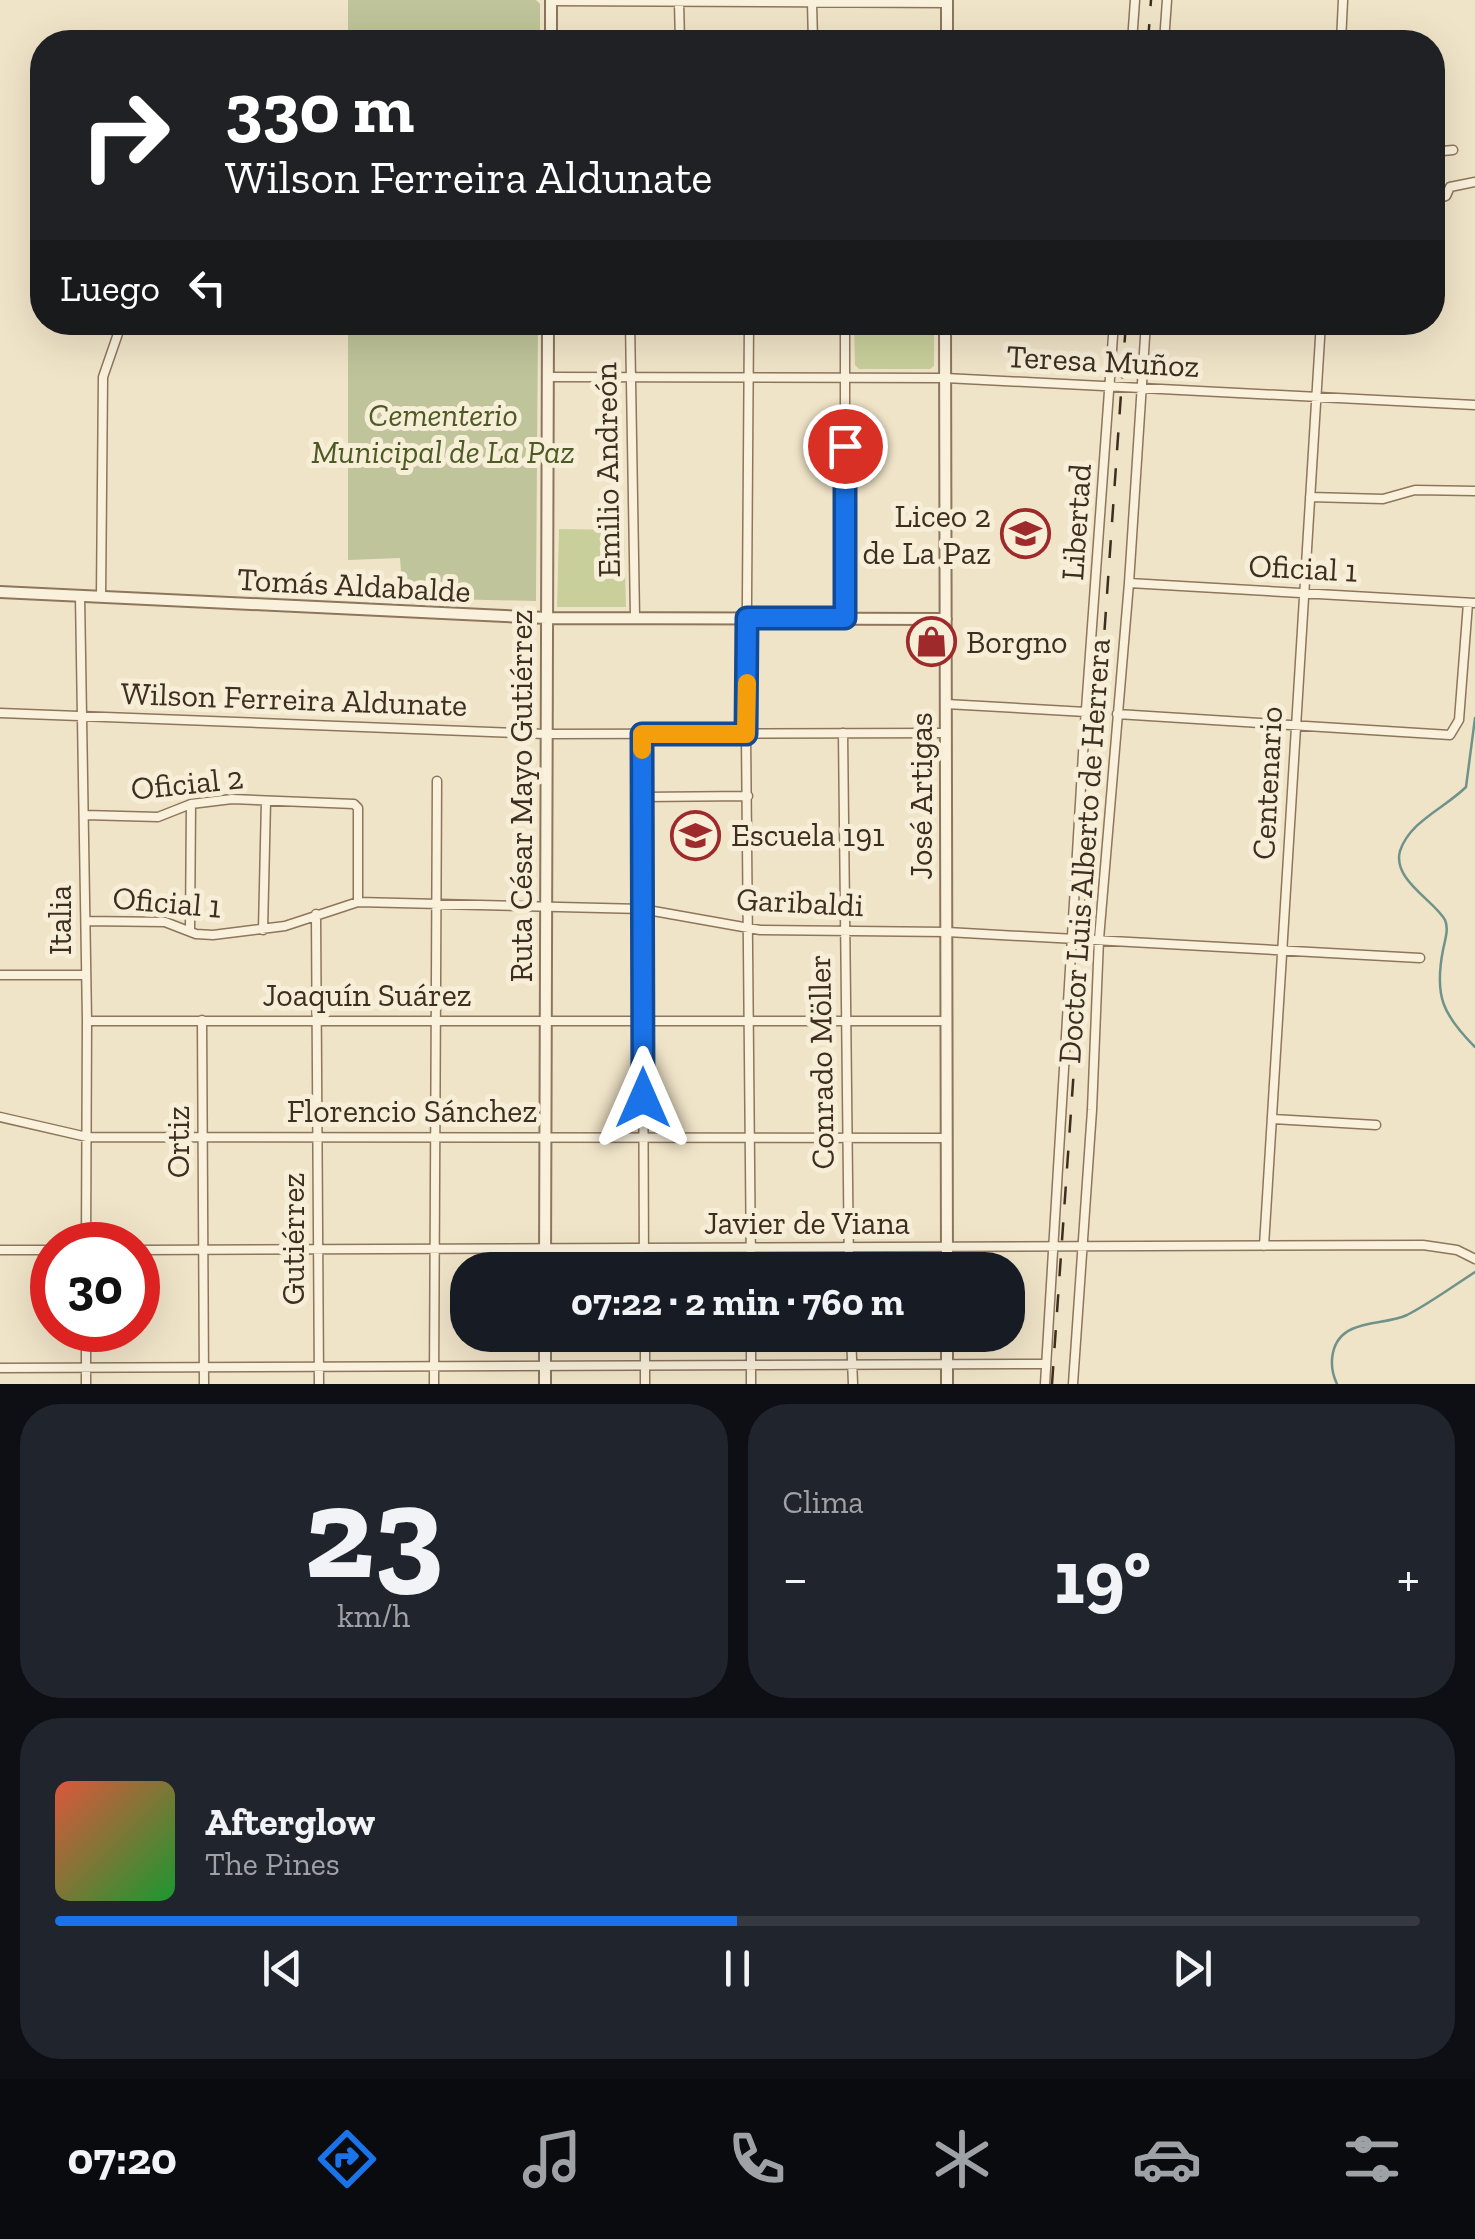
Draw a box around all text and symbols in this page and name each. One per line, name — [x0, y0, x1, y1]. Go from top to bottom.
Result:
text: 330 m — [225, 66, 414, 150]
icon: right — [60, 70, 190, 200]
text: Wilson Ferreira Aldunate — [225, 151, 713, 205]
icon: left — [180, 260, 235, 315]
text: Luego — [60, 265, 160, 311]
street label: Teresa Muñoz — [1006, 337, 1200, 385]
street label: Emilio Andreón — [586, 361, 628, 578]
park label: Cementerio Municipal de La Paz — [311, 396, 575, 471]
pin — [803, 404, 888, 489]
icon: arrive — [818, 419, 873, 474]
street label: Libertad — [1053, 462, 1099, 582]
place label: Liceo 2 de La Paz — [862, 497, 991, 572]
school or university icon: Liceo 2 de La Paz — [1000, 508, 1052, 560]
street label: Oficial 1 — [1248, 546, 1358, 590]
street label: Tomás Aldabalde — [236, 560, 472, 610]
street label: Ruta César Mayo Gutiérrez — [502, 610, 540, 982]
shop icon: Borgno — [905, 616, 957, 668]
place label: Borgno — [966, 623, 1067, 661]
street label: Doctor Luis Alberto de Herrera — [1050, 637, 1118, 1065]
street label: Wilson Ferreira Aldunate — [120, 674, 468, 724]
street label: Centenario — [1244, 705, 1290, 861]
street label: José Artigas — [902, 712, 940, 880]
street label: Oficial 2 — [129, 758, 245, 808]
school or university icon: Escuela 191 — [670, 809, 722, 861]
place label: Escuela 191 — [731, 816, 884, 854]
street label: Oficial 1 — [111, 878, 223, 926]
street label: Garibaldi — [735, 880, 865, 924]
street label: Italia — [41, 885, 79, 955]
street label: Conrado Möller — [800, 954, 842, 1170]
street label: Joaquín Suárez — [262, 976, 472, 1014]
position arrow — [591, 1046, 695, 1150]
street label: Florencio Sánchez — [287, 1092, 537, 1130]
street label: Ortiz — [159, 1106, 197, 1178]
street label: Gutiérrez — [274, 1173, 312, 1305]
street label: Javier de Viana — [704, 1204, 910, 1242]
speed limit sign: 30 — [30, 1222, 160, 1352]
text: 07:22 · 2 min · 760 m — [571, 1279, 904, 1325]
text: 23 — [304, 1454, 443, 1610]
text: Clima — [783, 1483, 864, 1521]
text: 19° — [1054, 1532, 1151, 1622]
text: − — [783, 1545, 808, 1611]
text: + — [1397, 1545, 1420, 1611]
text: km/h — [337, 1597, 410, 1635]
text: Afterglow — [205, 1799, 375, 1845]
text: The Pines — [205, 1845, 340, 1883]
icon: previous — [255, 1941, 310, 1996]
icon: pause — [710, 1941, 765, 1996]
icon: next — [1165, 1941, 1220, 1996]
icon: directions — [312, 2124, 382, 2194]
icon: music — [517, 2124, 587, 2194]
icon: phone — [722, 2124, 792, 2194]
icon: climate — [927, 2124, 997, 2194]
icon: car — [1132, 2124, 1202, 2194]
icon: filters — [1337, 2124, 1407, 2194]
text: 07:20 — [68, 2132, 177, 2186]

